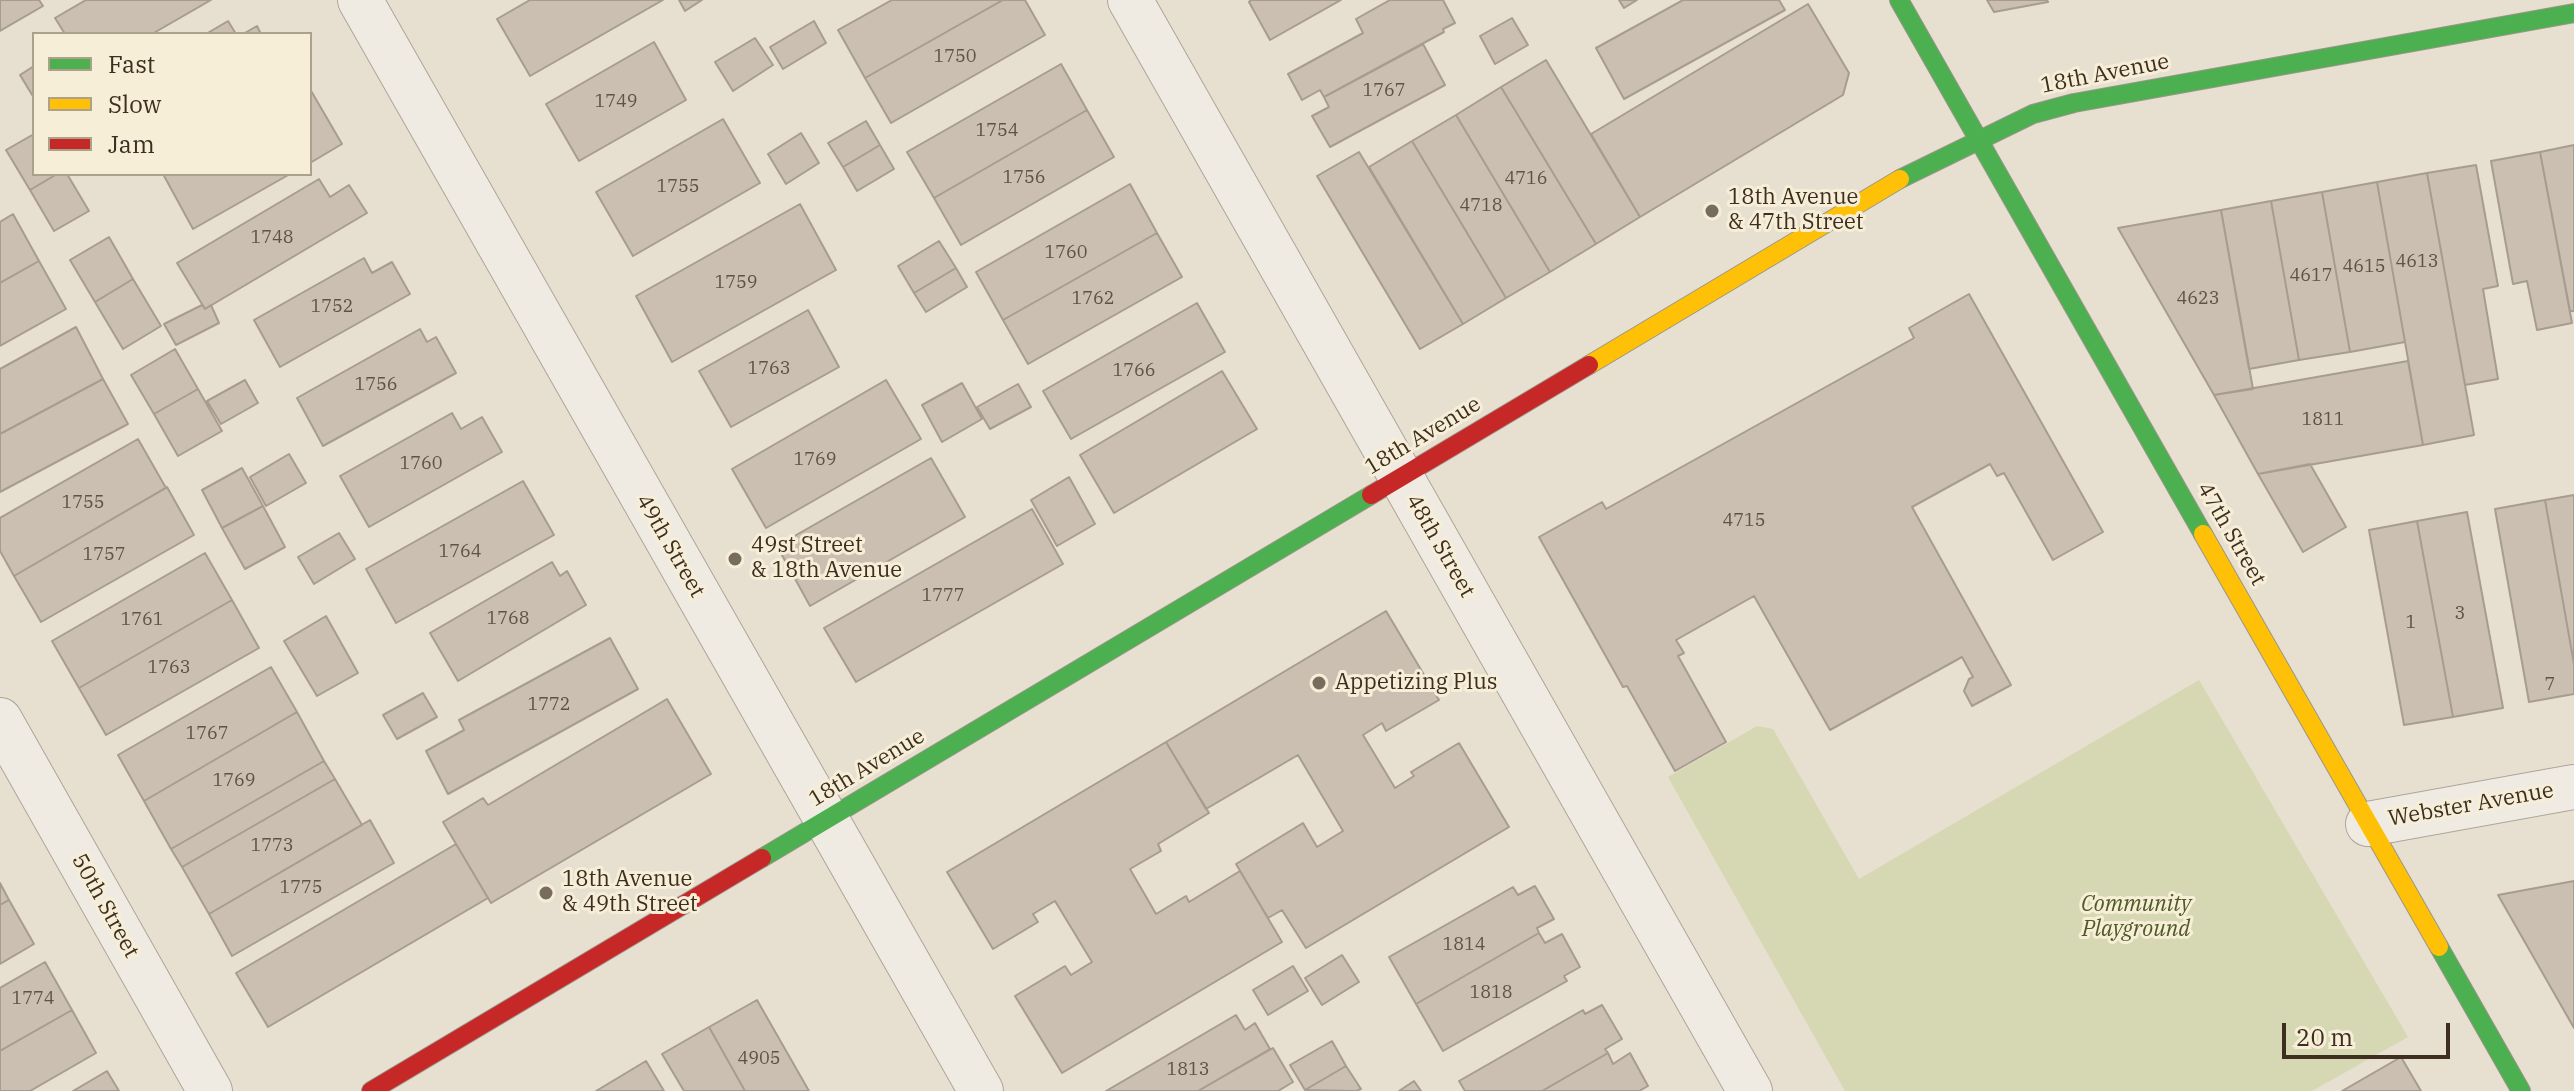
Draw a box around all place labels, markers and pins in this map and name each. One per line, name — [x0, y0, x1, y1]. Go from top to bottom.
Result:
place label: 18th Avenue & 47th Street — [1728, 185, 1864, 236]
marker: 18th Avenue & 47th Street — [1703, 202, 1721, 220]
place label: 49st Street & 18th Avenue — [751, 533, 902, 584]
marker: 49st Street & 18th Avenue — [726, 550, 744, 568]
place label: Appetizing Plus — [1335, 670, 1497, 696]
marker: Appetizing Plus — [1310, 674, 1328, 692]
place label: 18th Avenue & 49th Street — [562, 867, 698, 918]
marker: 18th Avenue & 49th Street — [537, 884, 555, 902]

